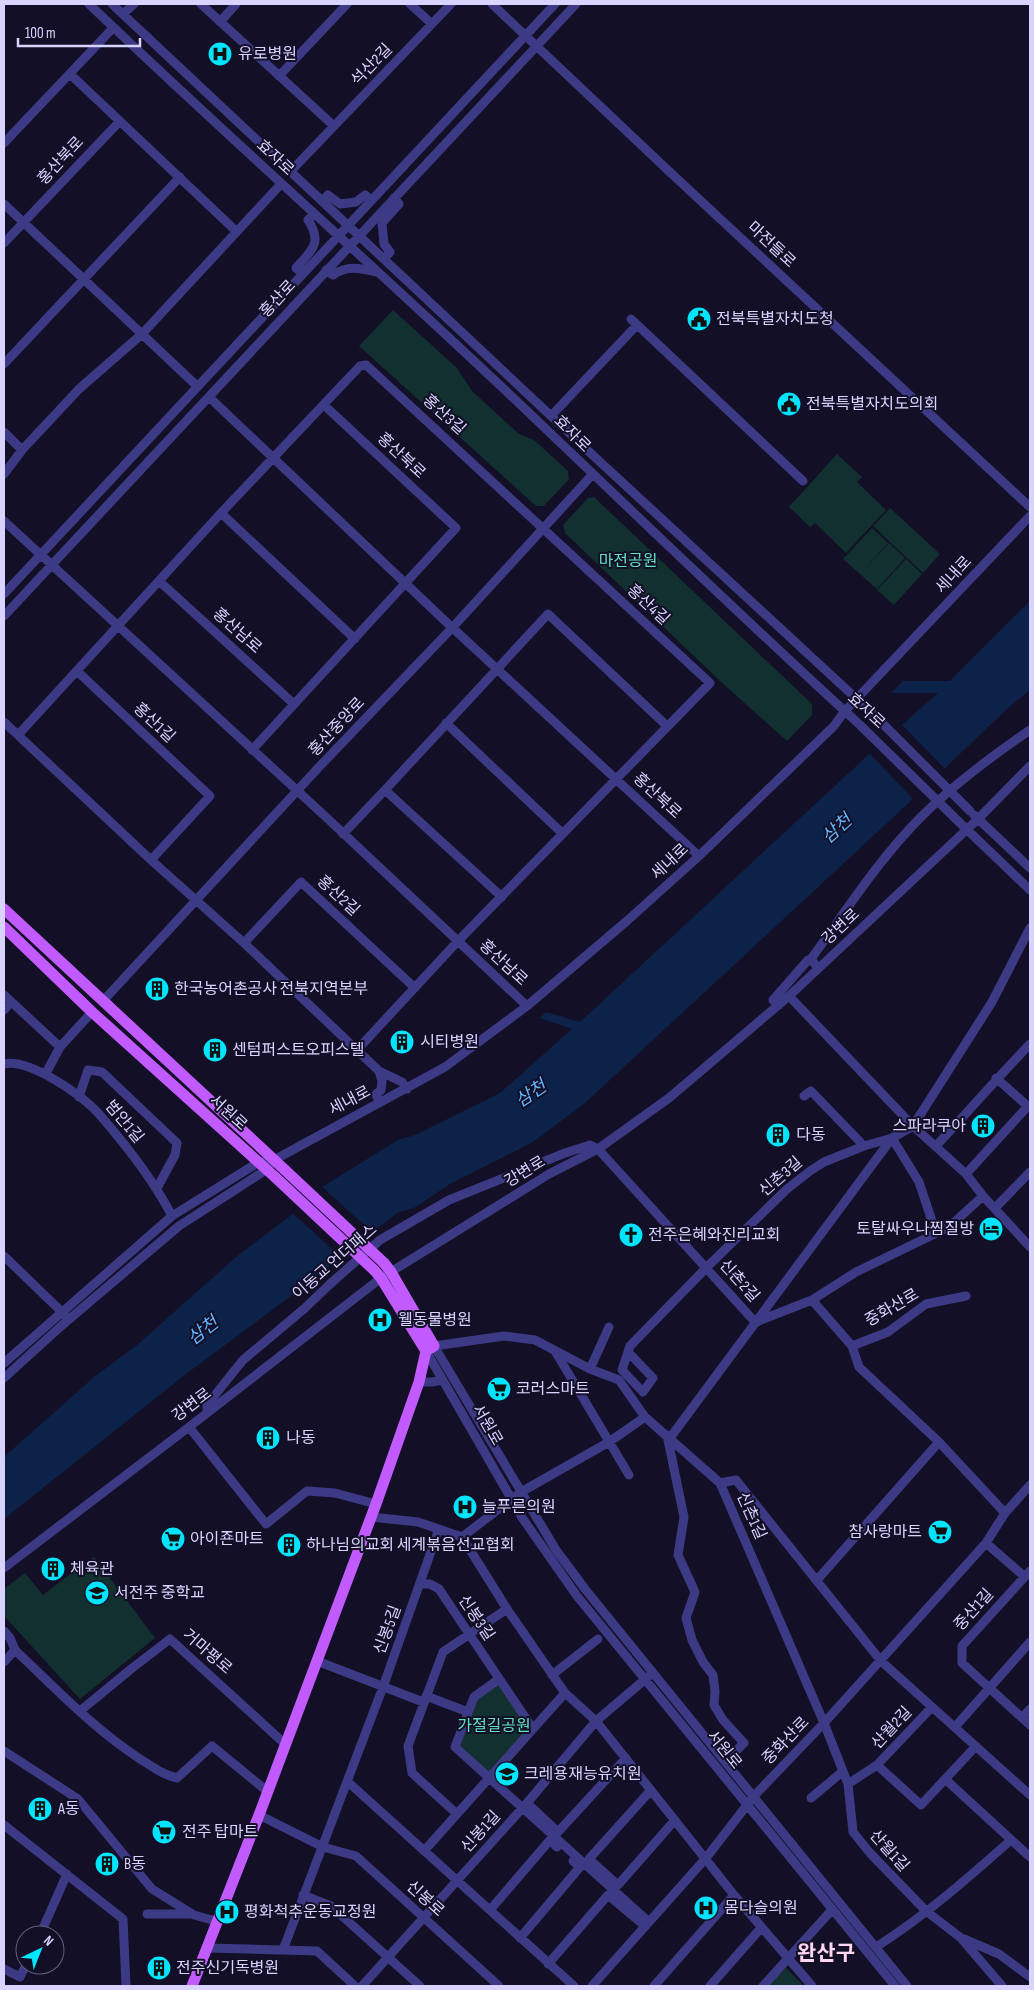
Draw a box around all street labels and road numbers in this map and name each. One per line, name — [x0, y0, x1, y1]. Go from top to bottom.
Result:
street label: 석산2길 — [348, 40, 396, 90]
street label: 홍산북로 — [34, 133, 88, 189]
street label: 효자로 — [252, 136, 298, 180]
street label: 마전들로 — [743, 218, 799, 272]
street label: 홍산로 — [256, 276, 300, 322]
street label: 홍산3길 — [419, 391, 469, 439]
street label: 효자로 — [550, 412, 595, 457]
street label: 홍산북로 — [373, 429, 429, 483]
street label: 세내로 — [932, 552, 976, 598]
street label: 홍산4길 — [623, 581, 673, 629]
street label: 홍산남로 — [209, 604, 265, 658]
street label: 효자로 — [843, 689, 889, 733]
street label: 홍산중앙로 — [305, 693, 369, 760]
street label: 홍산1길 — [129, 699, 179, 747]
street label: 홍산북로 — [629, 769, 685, 823]
street label: 세내로 — [647, 840, 693, 884]
street label: 홍산2길 — [313, 872, 363, 920]
street label: 강변로 — [818, 905, 864, 949]
street label: 홍산남로 — [475, 936, 531, 990]
street label: 세내로 — [326, 1082, 374, 1120]
street label: 서원로 — [205, 1091, 251, 1135]
street label: 범안1길 — [101, 1097, 147, 1147]
street label: 강변로 — [501, 1152, 549, 1192]
street label: 신촌3길 — [756, 1153, 806, 1201]
street label: 이동교 언더패스 — [289, 1220, 381, 1304]
street label: 신촌2길 — [715, 1256, 763, 1306]
street label: 중화산로 — [862, 1285, 922, 1331]
street label: 강변로 — [169, 1384, 216, 1426]
street label: 서원로 — [468, 1401, 506, 1449]
street label: 신촌1길 — [732, 1489, 770, 1543]
street label: 중산1길 — [950, 1585, 998, 1635]
street label: 신봉3길 — [454, 1592, 498, 1644]
street label: 신봉5길 — [370, 1603, 406, 1657]
street label: 거마평로 — [179, 1626, 236, 1679]
street label: 산월2길 — [868, 1703, 916, 1753]
street label: 중화산로 — [759, 1713, 813, 1769]
street label: 서원로 — [703, 1727, 745, 1773]
street label: 신봉1길 — [457, 1807, 505, 1857]
street label: 산월1길 — [865, 1826, 913, 1876]
street label: 신봉로 — [402, 1877, 448, 1921]

